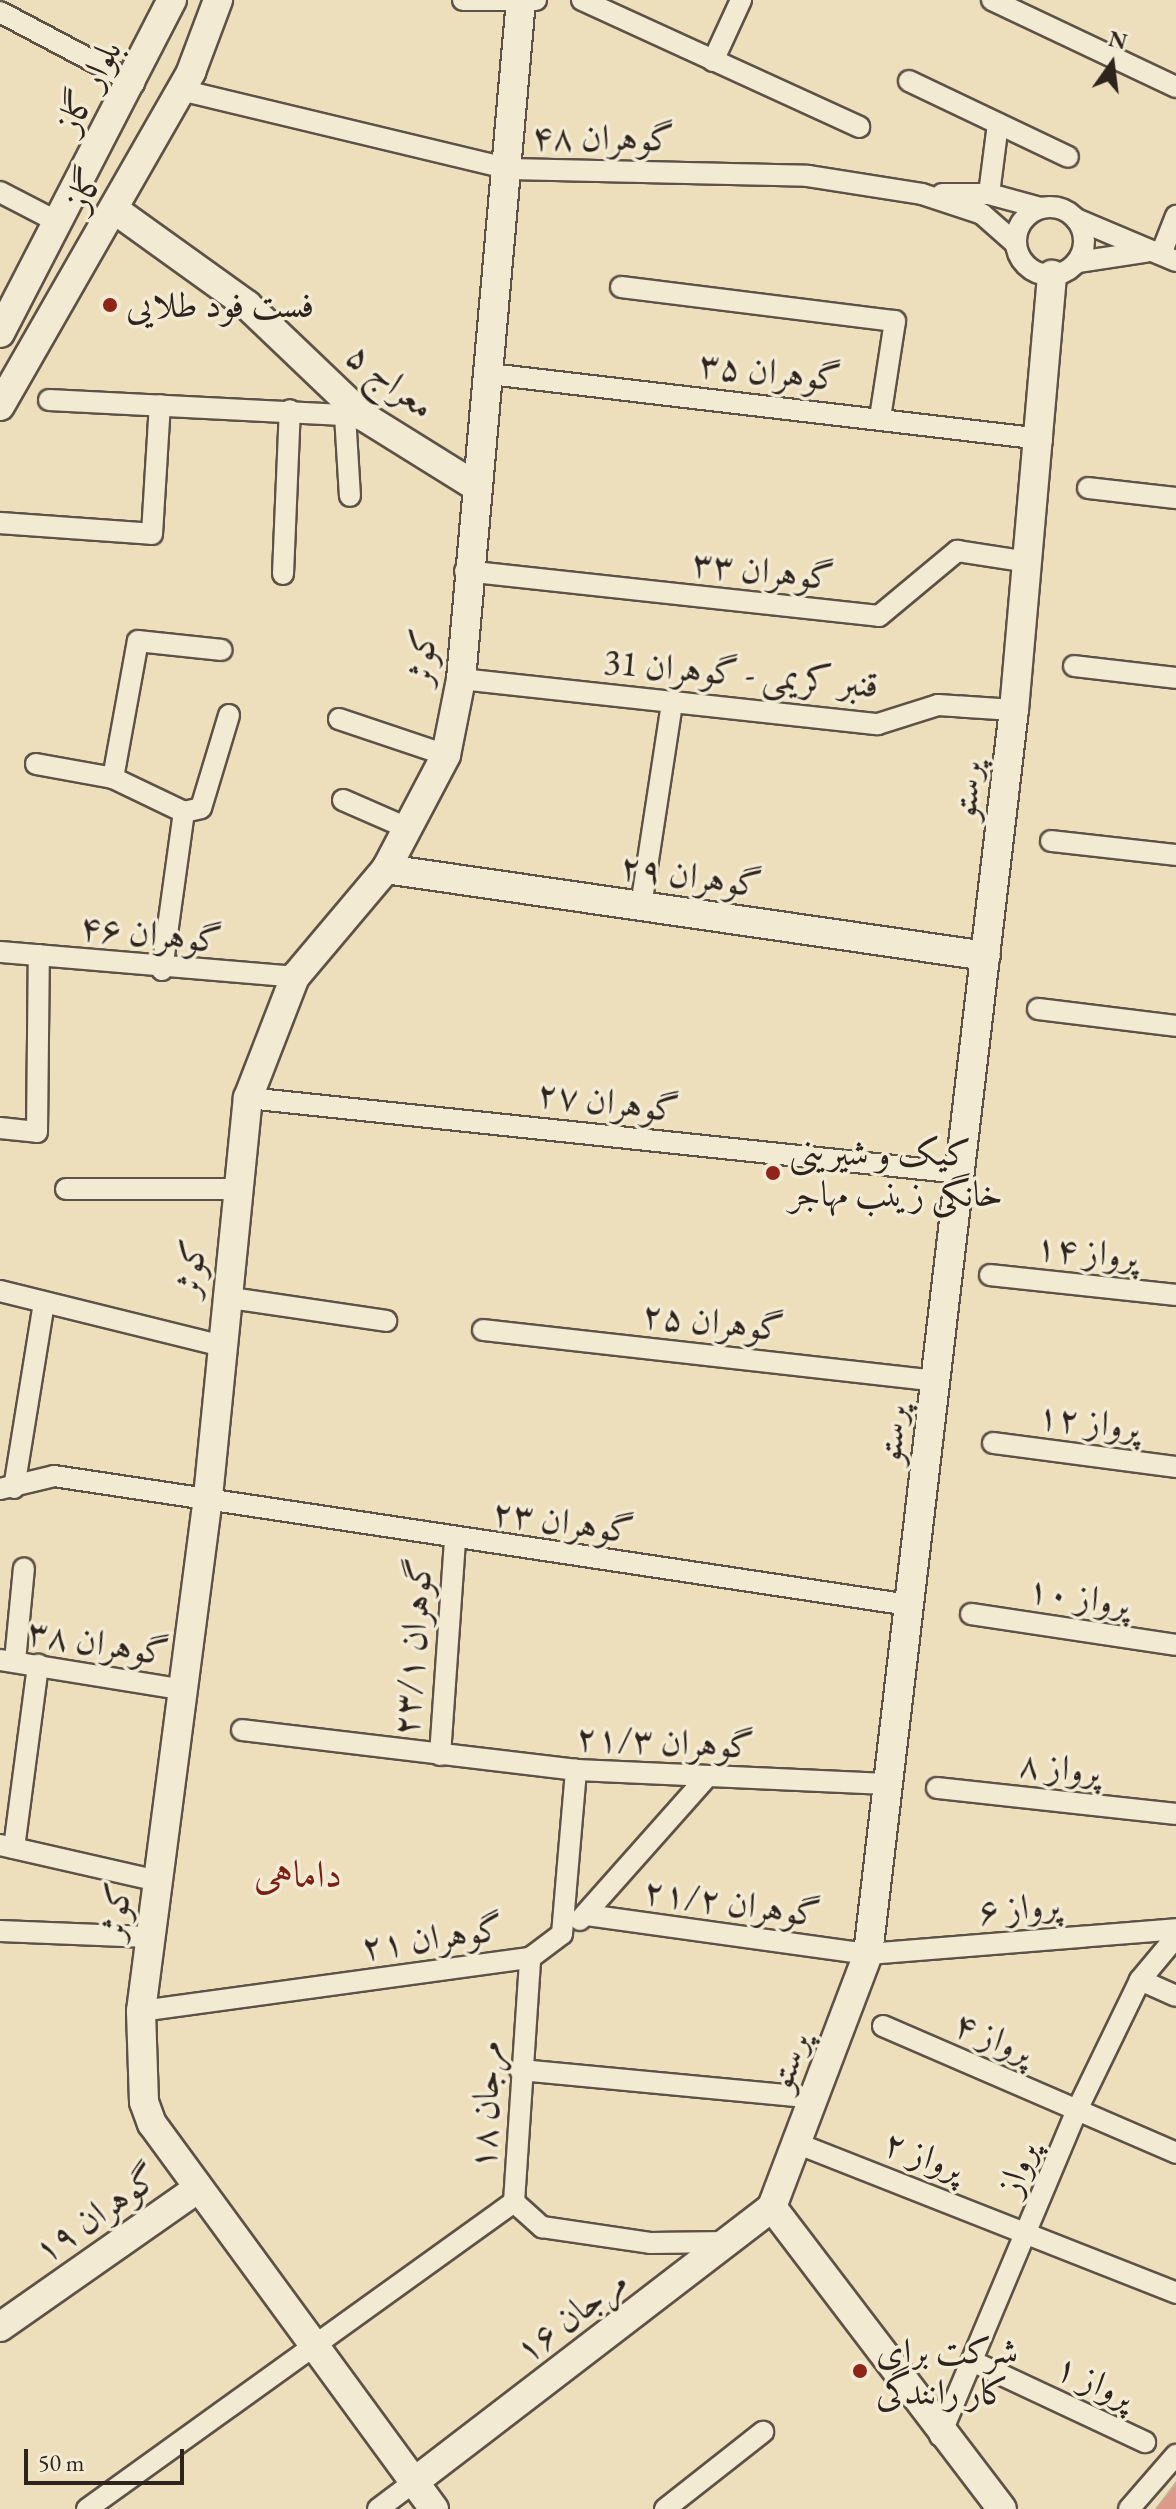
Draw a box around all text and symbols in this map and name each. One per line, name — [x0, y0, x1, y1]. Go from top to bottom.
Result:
north arrow — [1072, 24, 1152, 104]
text: N — [1106, 24, 1130, 56]
street label: بلوار گاز — [46, 32, 130, 140]
street label: گوهران ۴۸ — [531, 114, 675, 160]
street label: گاز — [55, 160, 113, 218]
place label: فست فود طلایی — [126, 283, 314, 327]
marker: فست فود طلایی — [101, 296, 119, 314]
street label: معراج ۵ — [339, 332, 443, 428]
street label: گوهران ۳۵ — [697, 342, 843, 400]
street label: گوهران ۳۳ — [690, 541, 836, 599]
street label: کوثر — [397, 626, 445, 688]
street label: قنبر کریمی - گوهران 31 — [602, 639, 880, 707]
street label: پرستو — [941, 758, 991, 822]
street label: گوهران ۲۹ — [617, 844, 765, 906]
street label: گوهران ۴۶ — [78, 904, 224, 962]
street label: گوهران ۲۷ — [535, 1071, 681, 1131]
place label: کیک و شیرینی خانگی زینب مهاجر — [789, 1130, 1003, 1215]
marker: کیک و شیرینی خانگی زینب مهاجر — [764, 1164, 782, 1182]
street label: پرواز ۱۴ — [1034, 1224, 1140, 1278]
street label: کوثر — [165, 1236, 215, 1300]
street label: گوهران ۲۵ — [640, 1292, 786, 1350]
street label: پرواز ۱۲ — [1035, 1393, 1143, 1449]
street label: پرستو — [866, 1402, 916, 1466]
street label: گوهران ۲۳ — [489, 1490, 637, 1552]
street label: گوهران ۲۳/۱ — [383, 1557, 441, 1737]
street label: پرواز ۱۰ — [1025, 1567, 1133, 1625]
street label: گوهران ۳۸ — [24, 1610, 172, 1674]
street label: گوهران ۲۱/۳ — [575, 1715, 755, 1767]
street label: پرواز ۸ — [1017, 1741, 1103, 1793]
district label: داماهی — [254, 1851, 342, 1897]
street label: گوهران ۲۱/۲ — [641, 1868, 823, 1936]
street label: کوثر — [90, 1879, 140, 1943]
street label: پرواز ۶ — [976, 1882, 1062, 1932]
street label: گوهران ۲۱ — [358, 1906, 506, 1968]
street label: پرواز ۴ — [948, 2001, 1040, 2073]
street label: پرستو — [757, 2026, 819, 2096]
street label: مرجان ۱۸ — [460, 2039, 510, 2171]
street label: پرواز ۲ — [878, 2120, 970, 2190]
street label: پرواز — [987, 2135, 1047, 2201]
street label: گوهران ۱۹ — [25, 2154, 167, 2272]
street label: مرجان ۱۶ — [506, 2259, 636, 2371]
place label: شركت براى كار رانندگى — [876, 2328, 1018, 2413]
street label: پرواز ۱ — [1049, 2344, 1141, 2418]
marker: شركت براى كار رانندگى — [851, 2362, 869, 2380]
scale bar — [28, 2433, 188, 2483]
text: 50 m — [38, 2447, 85, 2478]

